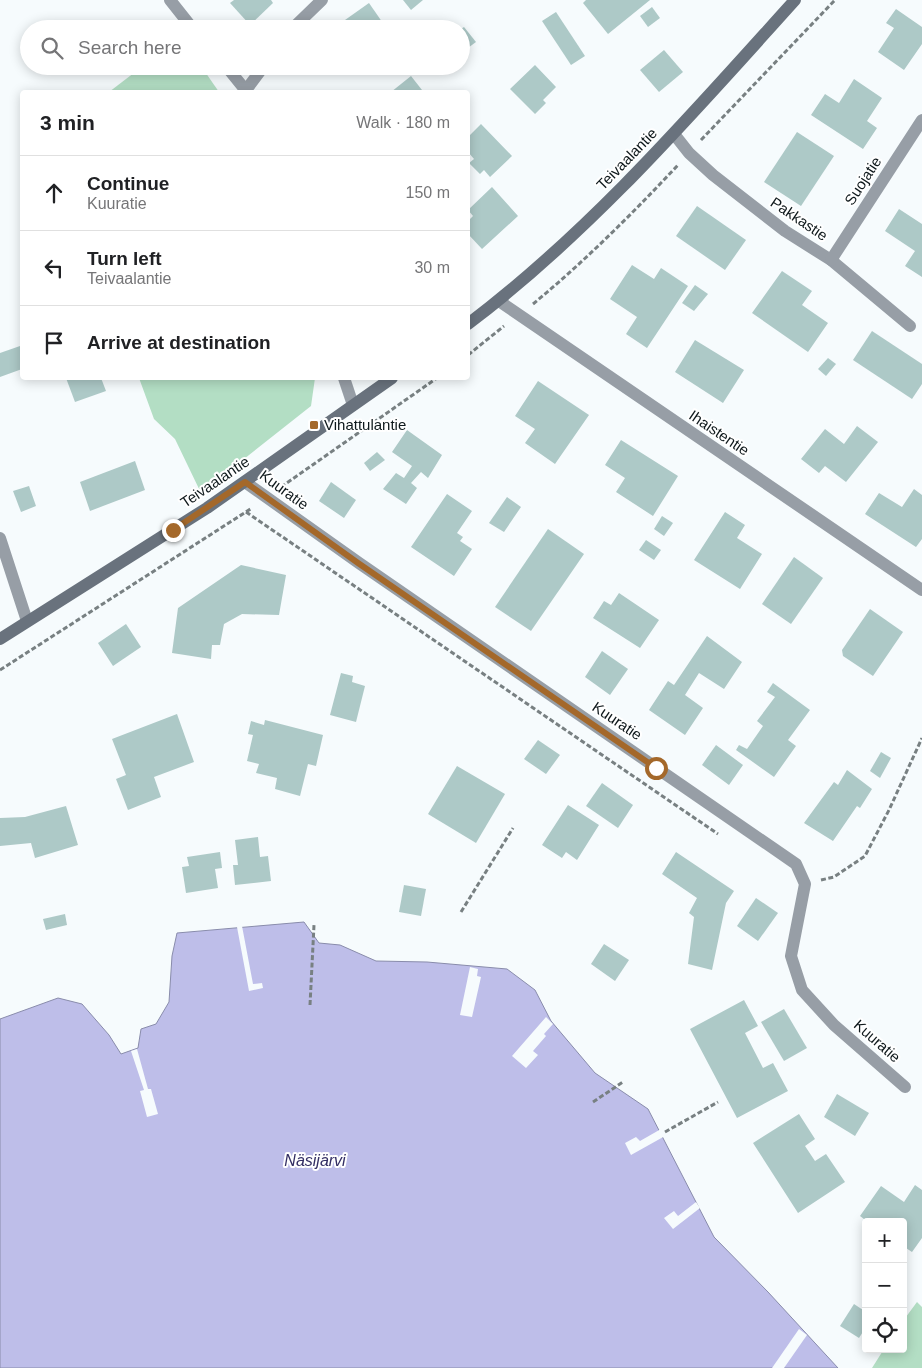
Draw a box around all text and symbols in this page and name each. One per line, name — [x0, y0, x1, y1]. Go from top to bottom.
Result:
search box — [20, 20, 470, 75]
icon: search — [38, 34, 66, 62]
text: Search here — [78, 37, 182, 58]
text: 3 min — [40, 111, 95, 134]
text: Walk · 180 m — [356, 114, 450, 131]
street label: Teivaalantie — [593, 124, 660, 193]
street label: Suojatie — [841, 153, 884, 208]
text: Continue — [87, 173, 169, 194]
icon: ahead — [40, 179, 68, 207]
text: 150 m — [406, 184, 450, 201]
street label: Pakkastie — [768, 193, 831, 244]
text: Kuuratie — [87, 195, 147, 212]
text: Turn left — [87, 248, 162, 269]
icon: left — [40, 254, 68, 282]
text: 30 m — [414, 259, 450, 276]
text: Teivaalantie — [87, 270, 172, 287]
icon: arrive — [40, 329, 68, 357]
text: Arrive at destination — [87, 332, 271, 353]
street label: Ihaistentie — [686, 406, 752, 459]
place label: Vihattulantie — [324, 416, 406, 433]
marker: Vihattulantie — [308, 419, 320, 431]
street label: Teivaalantie — [177, 452, 252, 511]
street label: Kuuratie — [257, 466, 312, 513]
route end — [162, 519, 185, 542]
street label: Kuuratie — [589, 698, 645, 743]
route start — [645, 757, 668, 780]
street label: Kuuratie — [851, 1016, 904, 1065]
water label: Näsijärvi — [284, 1152, 346, 1169]
map controls — [862, 1218, 907, 1353]
button: + — [862, 1218, 907, 1263]
button: − — [862, 1263, 907, 1308]
button: locate — [862, 1308, 907, 1353]

